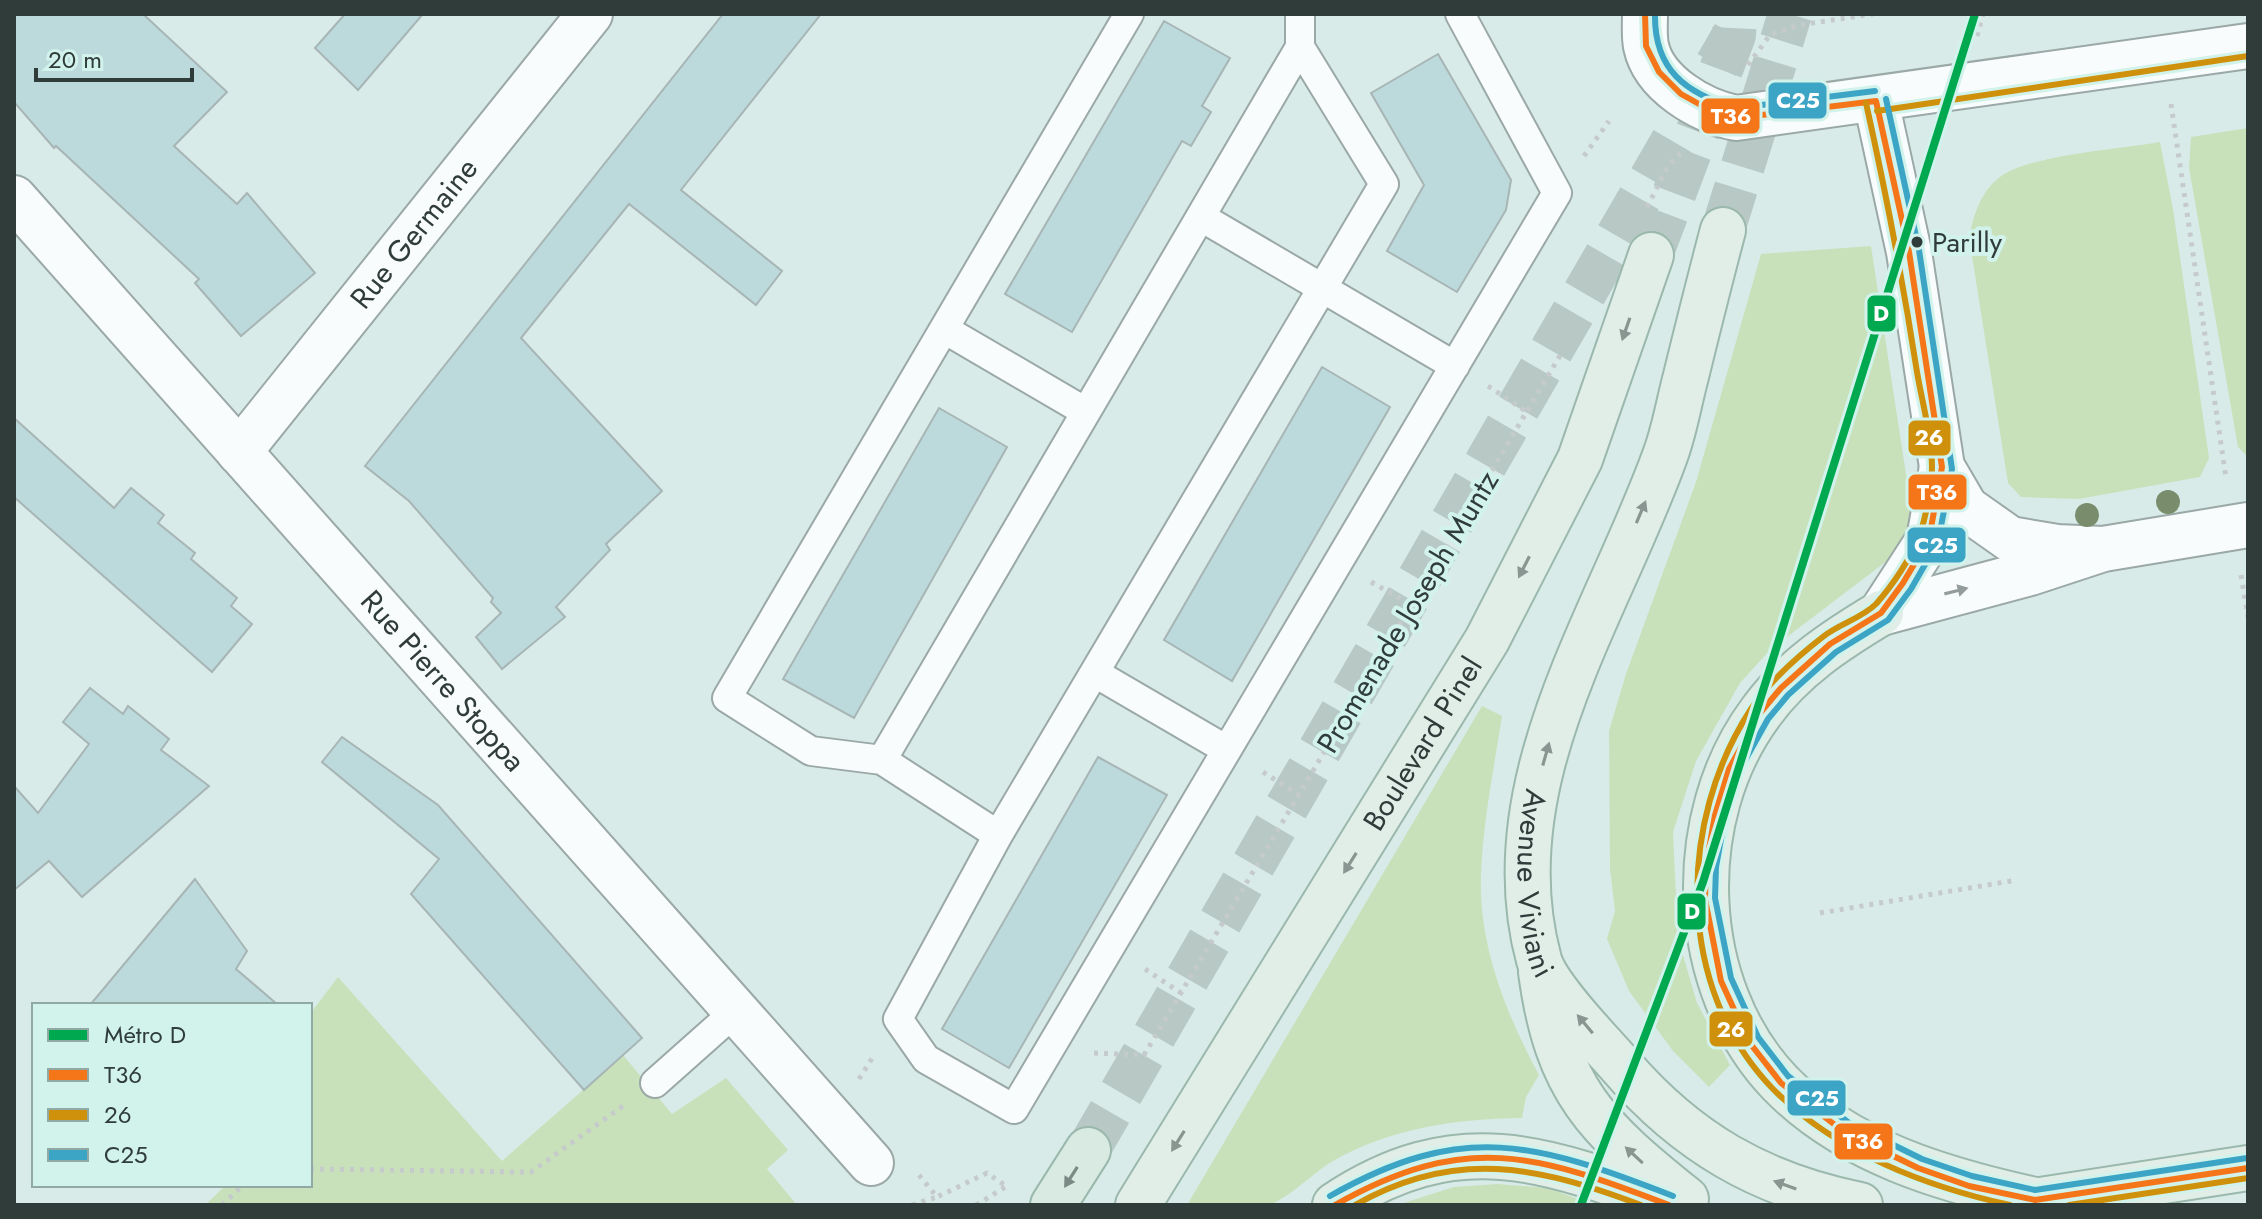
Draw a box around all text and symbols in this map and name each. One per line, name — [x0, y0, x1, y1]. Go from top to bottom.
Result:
scale bar — [36, 32, 192, 82]
text: 20 m — [48, 42, 102, 77]
line badge: C25 — [1767, 81, 1828, 120]
text: C25 — [1776, 84, 1820, 116]
line badge: T36 — [1700, 97, 1761, 135]
text: T36 — [1711, 100, 1751, 132]
street label: Rue Germaine — [340, 148, 488, 318]
place label: Parilly — [1932, 222, 2003, 263]
marker: Parilly — [1909, 234, 1925, 250]
line badge: D — [1866, 294, 1897, 333]
text: D — [1873, 297, 1889, 329]
one-way arrow — [1619, 317, 1631, 341]
line badge: 26 — [1907, 419, 1952, 457]
text: 26 — [1914, 421, 1944, 453]
street label: Promenade Joseph Muntz — [1306, 462, 1509, 761]
line badge: T36 — [1907, 473, 1968, 511]
text: T36 — [1917, 476, 1957, 508]
one-way arrow — [1635, 500, 1648, 524]
line badge: C25 — [1906, 526, 1967, 564]
text: C25 — [1914, 529, 1958, 561]
one-way arrow — [1518, 556, 1531, 579]
street label: Rue Pierre Stoppa — [351, 580, 536, 781]
one-way arrow — [1944, 585, 1969, 597]
street label: Boulevard Pinel — [1352, 648, 1493, 839]
one-way arrow — [1541, 742, 1553, 767]
street label: Avenue Viviani — [1506, 786, 1565, 985]
one-way arrow — [1342, 853, 1357, 874]
line badge: D — [1676, 892, 1707, 931]
text: D — [1684, 895, 1700, 927]
legend — [32, 1003, 312, 1187]
line badge: 26 — [1708, 1010, 1754, 1048]
text: 26 — [1716, 1013, 1746, 1045]
one-way arrow — [1577, 1014, 1594, 1034]
text: Métro D — [104, 1017, 186, 1052]
text: T36 — [104, 1057, 142, 1092]
line badge: C25 — [1786, 1079, 1847, 1117]
text: C25 — [1795, 1082, 1839, 1114]
text: 26 — [104, 1097, 131, 1132]
line badge: T36 — [1833, 1122, 1894, 1161]
text: T36 — [1843, 1125, 1883, 1157]
one-way arrow — [1171, 1130, 1185, 1152]
text: C25 — [104, 1137, 148, 1172]
one-way arrow — [1625, 1147, 1644, 1165]
one-way arrow — [1063, 1167, 1078, 1188]
one-way arrow — [1773, 1178, 1797, 1190]

